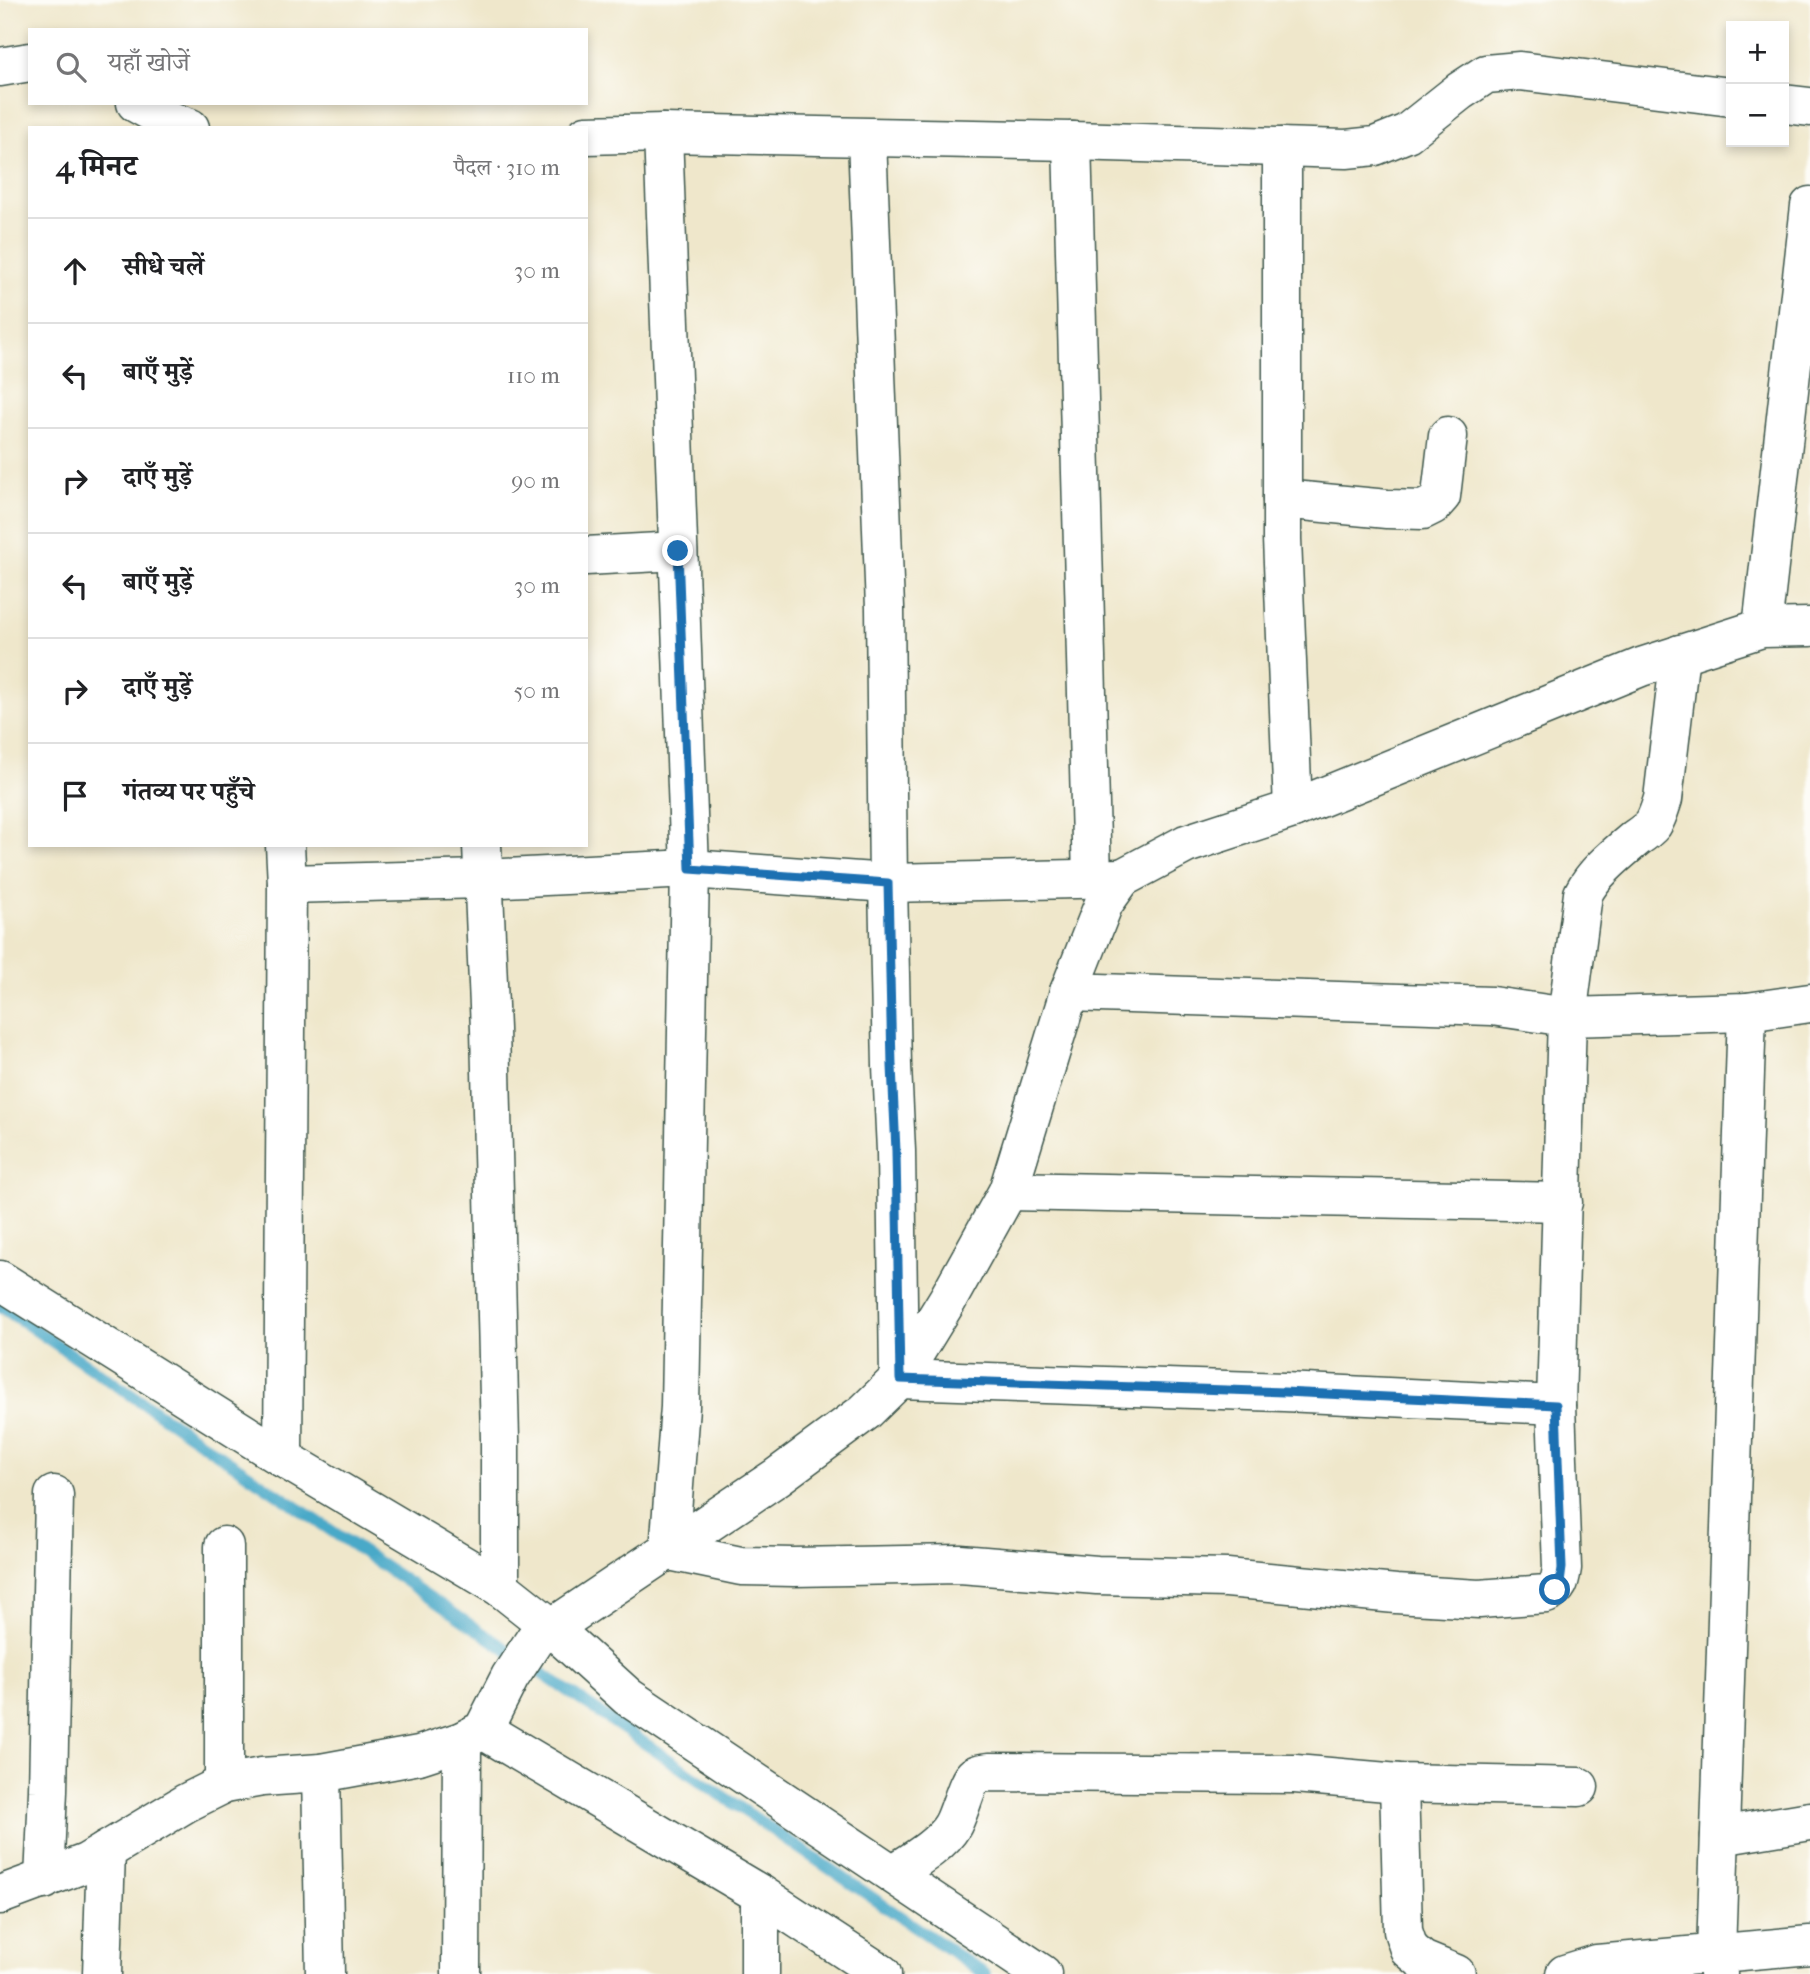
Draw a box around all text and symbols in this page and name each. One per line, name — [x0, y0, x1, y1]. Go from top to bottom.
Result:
map controls — [1726, 21, 1789, 147]
button: + — [1726, 21, 1789, 84]
search box — [28, 28, 588, 105]
text: यहाँ खोजें — [108, 47, 190, 78]
icon: search — [52, 48, 90, 86]
button: − — [1726, 84, 1789, 147]
text: 4 मिनट — [56, 149, 137, 184]
text: पैदल · 310 m — [454, 154, 560, 181]
text: सीधे चलें — [123, 251, 204, 282]
icon: ahead — [56, 252, 94, 290]
text: 30 m — [514, 257, 560, 284]
text: बाएँ मुड़ें — [123, 356, 193, 387]
icon: left — [56, 357, 94, 395]
text: 110 m — [507, 362, 560, 389]
text: दाएँ मुड़ें — [123, 461, 192, 492]
icon: right — [56, 462, 94, 500]
text: 90 m — [511, 467, 560, 494]
route end — [662, 535, 693, 566]
text: बाएँ मुड़ें — [123, 566, 193, 597]
icon: left — [56, 567, 94, 605]
text: 30 m — [514, 572, 560, 599]
text: दाएँ मुड़ें — [123, 671, 192, 702]
icon: right — [56, 672, 94, 710]
text: 50 m — [513, 677, 560, 704]
text: गंतव्य पर पहुँचे — [123, 776, 254, 807]
icon: arrive — [56, 777, 94, 815]
route start — [1539, 1574, 1570, 1605]

